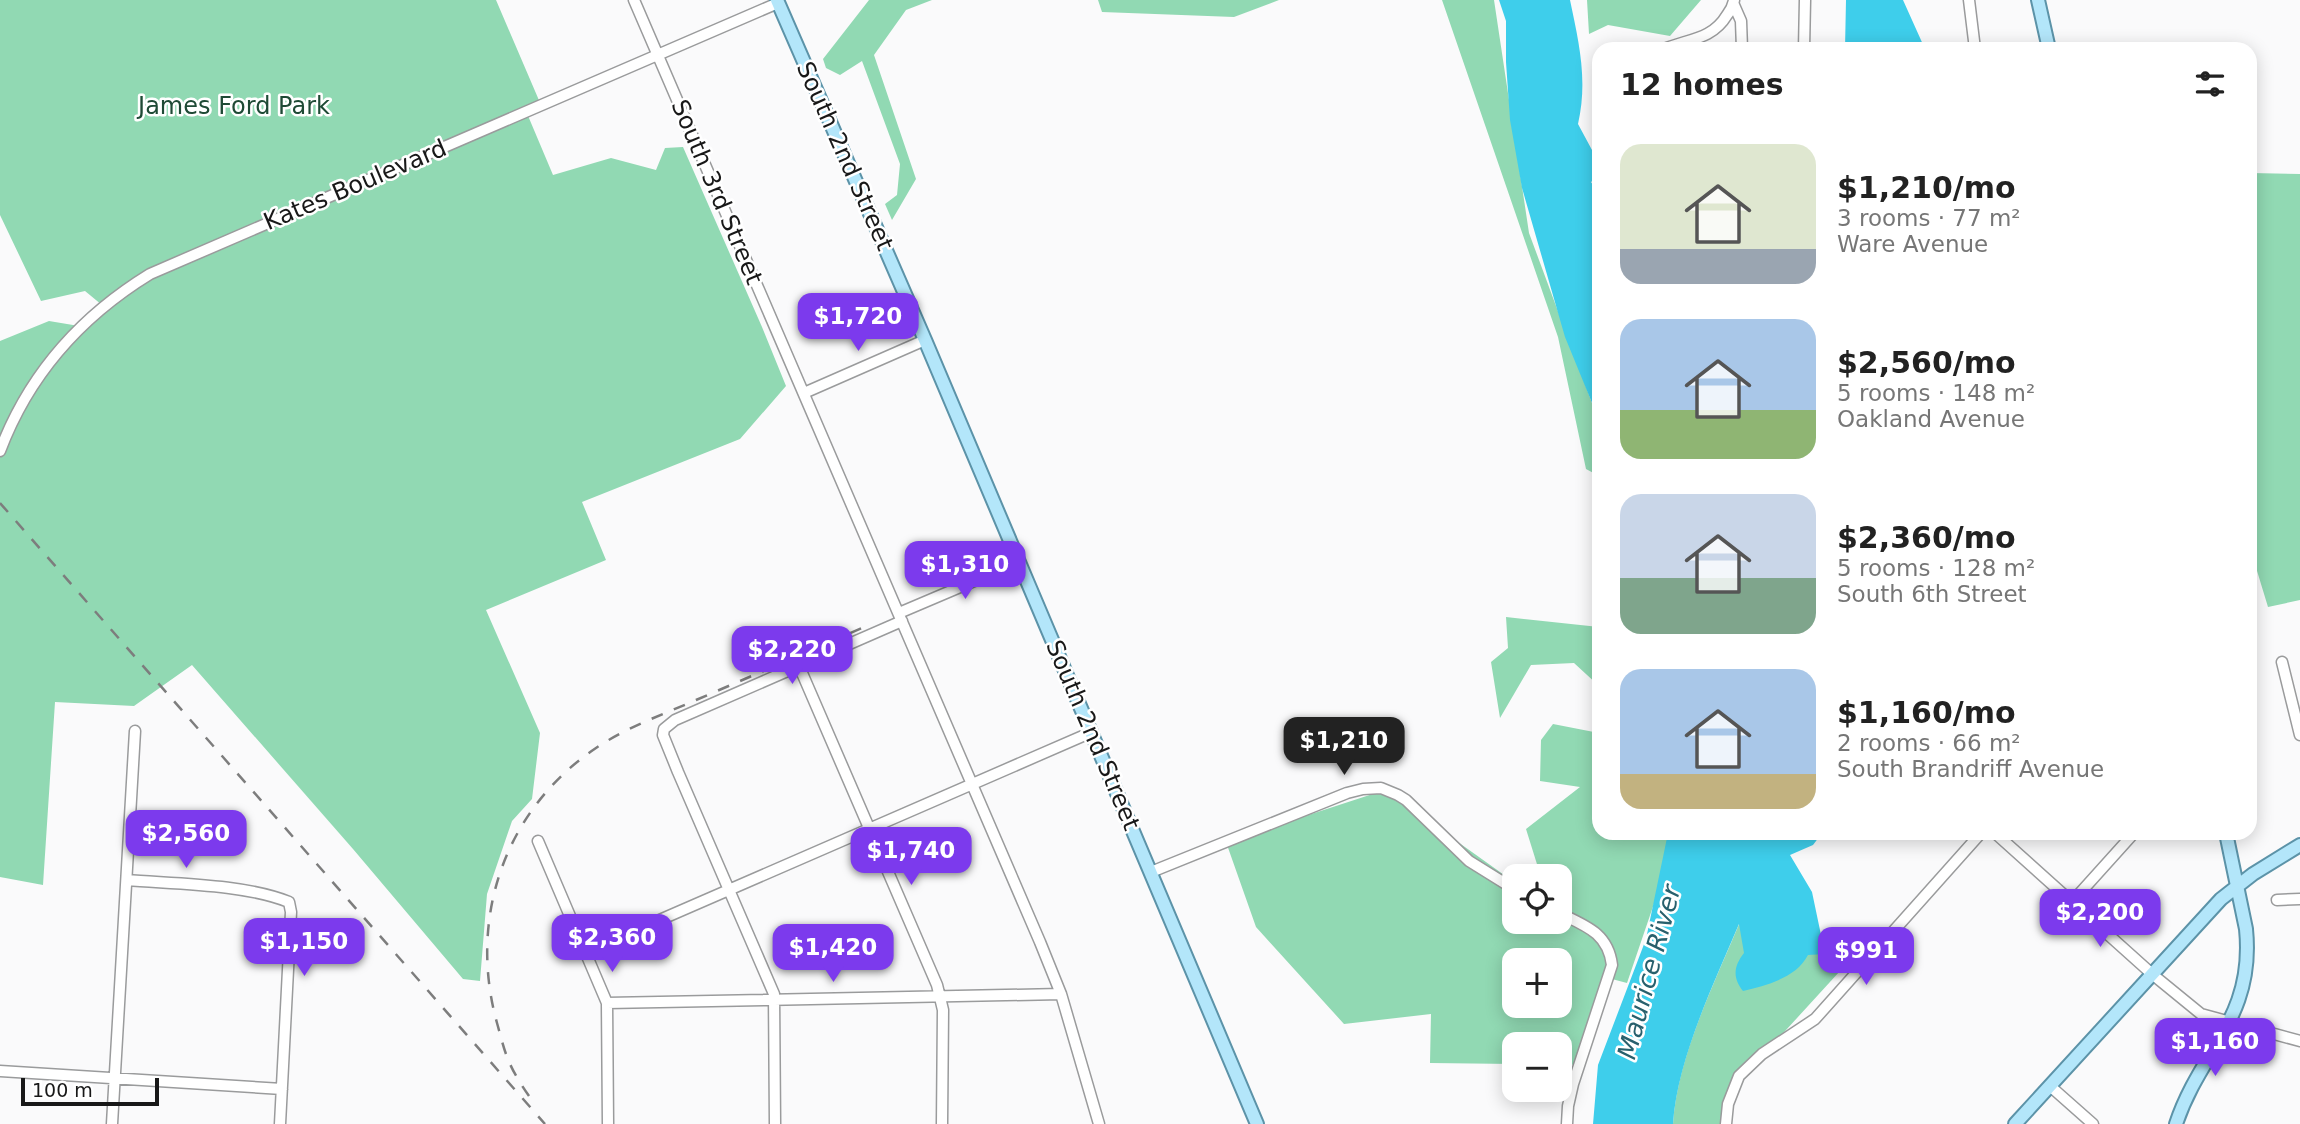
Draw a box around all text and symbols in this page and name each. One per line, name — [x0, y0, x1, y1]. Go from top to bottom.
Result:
street label: South 2nd Street — [791, 57, 899, 255]
icon: filters — [2191, 65, 2229, 103]
text: 12 homes — [1620, 67, 1784, 102]
park label: James Ford Park — [136, 92, 330, 120]
street label: South 3rd Street — [665, 95, 769, 289]
street label: Kates Boulevard — [259, 134, 451, 236]
text: $1,210/mo — [1837, 170, 2016, 205]
icon: home — [1676, 172, 1760, 256]
text: 3 rooms · 77 m² — [1837, 205, 2021, 231]
text: Ware Avenue — [1837, 231, 1988, 257]
pin: $1,720 — [801, 294, 915, 353]
text: $1,720 — [814, 303, 902, 329]
text: $2,560/mo — [1837, 345, 2016, 380]
icon: home — [1676, 347, 1760, 431]
text: 5 rooms · 148 m² — [1837, 380, 2035, 406]
text: Oakland Avenue — [1837, 406, 2025, 432]
text: $2,360/mo — [1837, 520, 2016, 555]
icon: home — [1676, 522, 1760, 606]
pin: $1,310 — [908, 542, 1022, 601]
text: $1,310 — [921, 551, 1009, 577]
text: 5 rooms · 128 m² — [1837, 555, 2035, 581]
text: South 6th Street — [1837, 581, 2027, 607]
pin: $2,220 — [735, 626, 849, 686]
text: $2,220 — [748, 636, 836, 662]
street label: South 2nd Street — [1040, 636, 1146, 834]
text: $1,160/mo — [1837, 695, 2016, 730]
icon: home — [1676, 697, 1760, 781]
pin: $1,210 — [1287, 718, 1401, 777]
text: $1,210 — [1300, 727, 1388, 753]
text: 2 rooms · 66 m² — [1837, 730, 2021, 756]
text: South Brandriff Avenue — [1837, 756, 2104, 782]
pin: $2,560 — [129, 810, 243, 870]
text: $2,560 — [142, 820, 230, 846]
pin: $1,740 — [854, 828, 968, 887]
text: $1,740 — [867, 837, 955, 863]
map controls — [1502, 864, 1572, 1102]
button: locate — [1502, 864, 1572, 934]
water label: Maurice River — [1611, 880, 1687, 1062]
pin: $2,200 — [2043, 890, 2157, 949]
text: $2,200 — [2056, 899, 2144, 925]
pin: $2,360 — [555, 914, 669, 974]
pin: $1,150 — [247, 918, 361, 978]
text: $2,360 — [568, 924, 656, 950]
pin: $1,420 — [776, 925, 890, 984]
text: $1,150 — [260, 928, 348, 954]
pin: $991 — [1825, 928, 1907, 987]
text: $1,420 — [789, 934, 877, 960]
text: $991 — [1834, 937, 1898, 963]
button: + — [1502, 948, 1572, 1018]
pin: $1,160 — [2158, 1018, 2272, 1078]
text: $1,160 — [2171, 1028, 2259, 1054]
button: − — [1502, 1032, 1572, 1102]
scale bar — [21, 1075, 159, 1107]
text: 100 m — [32, 1079, 93, 1101]

